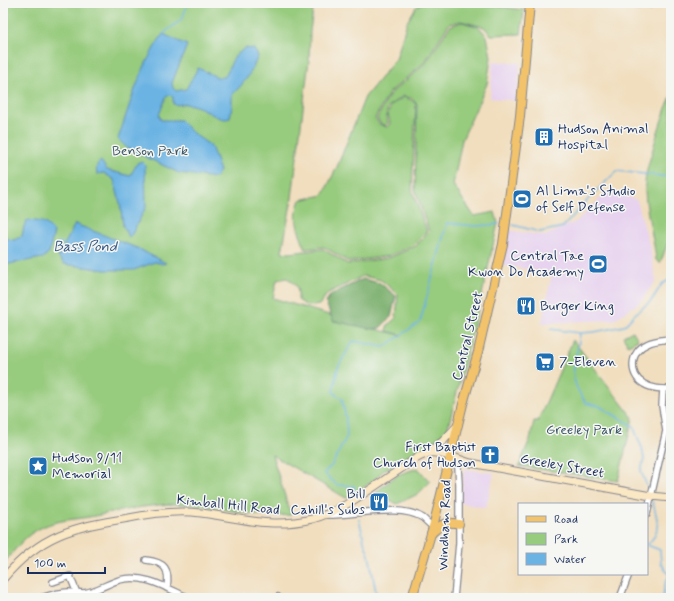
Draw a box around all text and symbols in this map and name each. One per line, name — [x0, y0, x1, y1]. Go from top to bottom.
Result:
place label: Hudson Animal Hospital — [558, 120, 648, 154]
building icon: Hudson Animal Hospital — [533, 126, 555, 148]
park label: Benson Park — [112, 142, 188, 160]
place label: Al Lima's Studio of Self Defense — [536, 182, 636, 216]
sports icon: Al Lima's Studio of Self Defense — [511, 188, 533, 210]
water label: Bass Pond — [53, 237, 118, 257]
place label: Central Tae Kwon Do Academy — [468, 247, 584, 281]
sports icon: Central Tae Kwon Do Academy — [587, 253, 609, 275]
street label: Central Street — [448, 289, 488, 383]
restaurant icon: Burger King — [515, 295, 537, 317]
place label: Burger King — [540, 297, 614, 316]
supermarket icon: 7-Eleven — [534, 351, 556, 373]
place label: 7-Eleven — [559, 353, 617, 371]
park label: Greeley Park — [546, 421, 622, 439]
place label: First Baptist Church of Hudson — [373, 438, 476, 472]
church icon: First Baptist Church of Hudson — [479, 444, 501, 466]
place label: Hudson 9/11 Memorial — [52, 449, 122, 483]
street label: Greeley Street — [519, 450, 605, 482]
place icon: Hudson 9/11 Memorial — [27, 455, 49, 477]
street label: Windham Road — [434, 479, 456, 571]
place label: Bill Cahill's Subs — [291, 485, 365, 519]
street label: Kimball Hill Road — [176, 491, 280, 519]
restaurant icon: Bill Cahill's Subs — [368, 491, 390, 513]
legend — [518, 503, 648, 575]
text: Road — [554, 512, 578, 528]
text: Park — [554, 532, 578, 548]
scale bar — [28, 549, 105, 575]
text: Water — [554, 552, 586, 568]
text: 100 m — [34, 556, 66, 572]

